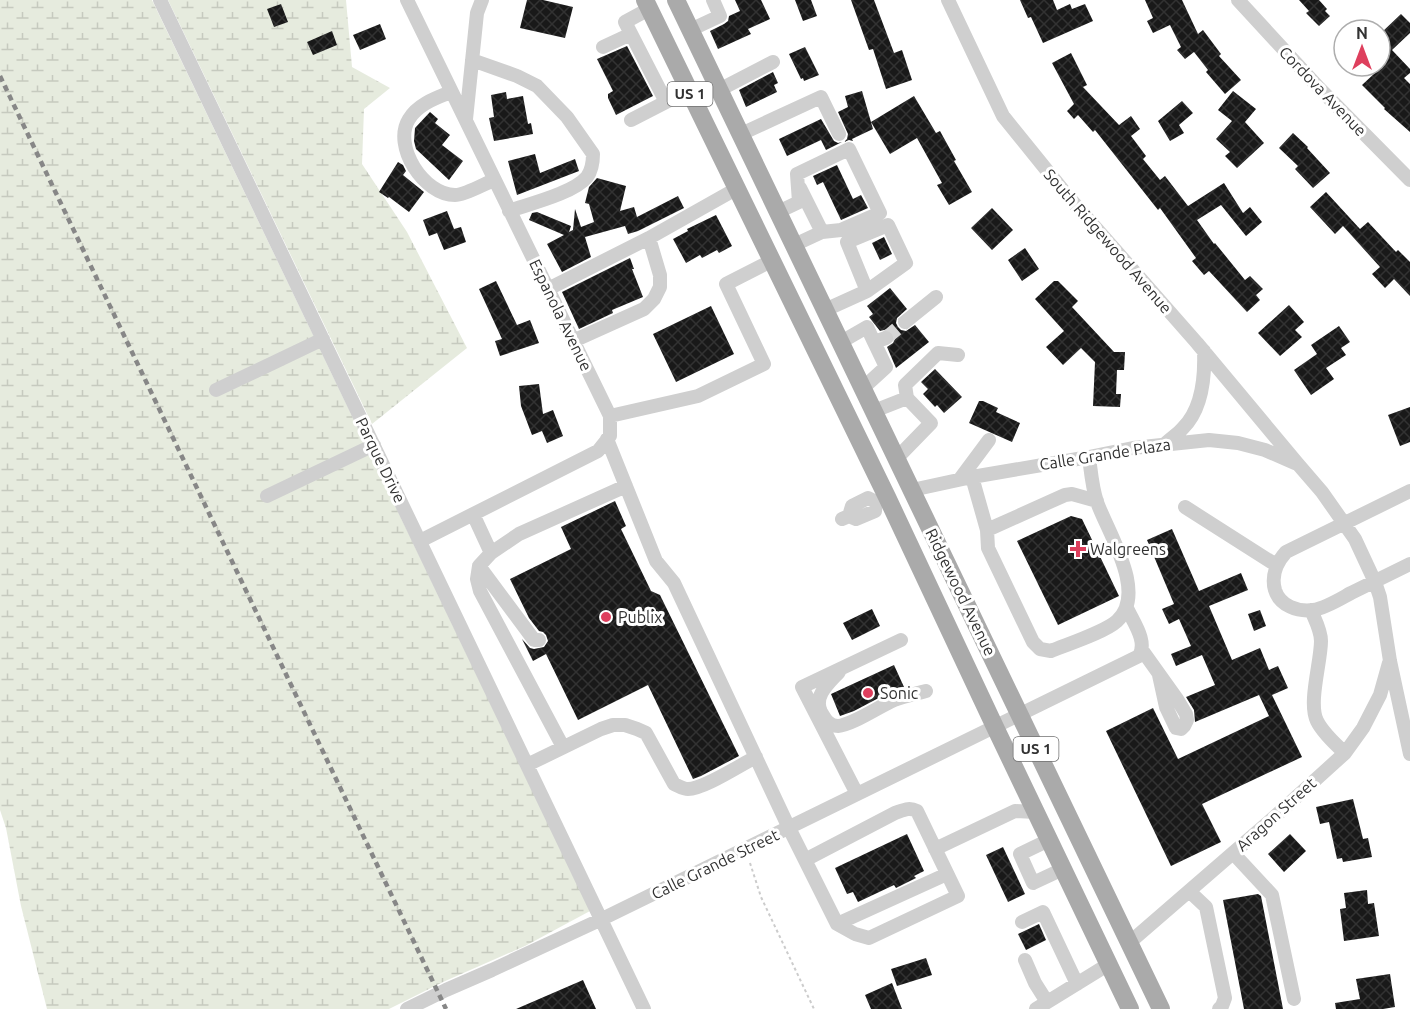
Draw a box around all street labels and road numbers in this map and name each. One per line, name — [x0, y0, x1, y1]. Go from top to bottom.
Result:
street label: Cordova Avenue — [1276, 42, 1370, 140]
road number: US 1 — [668, 82, 712, 106]
street label: South Ridgewood Avenue — [1040, 165, 1176, 317]
street label: Espanola Avenue — [526, 256, 596, 374]
street label: Parque Drive — [353, 414, 409, 506]
street label: Calle Grande Plaza — [1038, 435, 1172, 473]
street label: Ridgewood Avenue — [922, 525, 1000, 659]
road number: US 1 — [1014, 737, 1058, 761]
street label: Aragon Street — [1233, 773, 1320, 854]
street label: Calle Grande Street — [648, 825, 782, 903]

